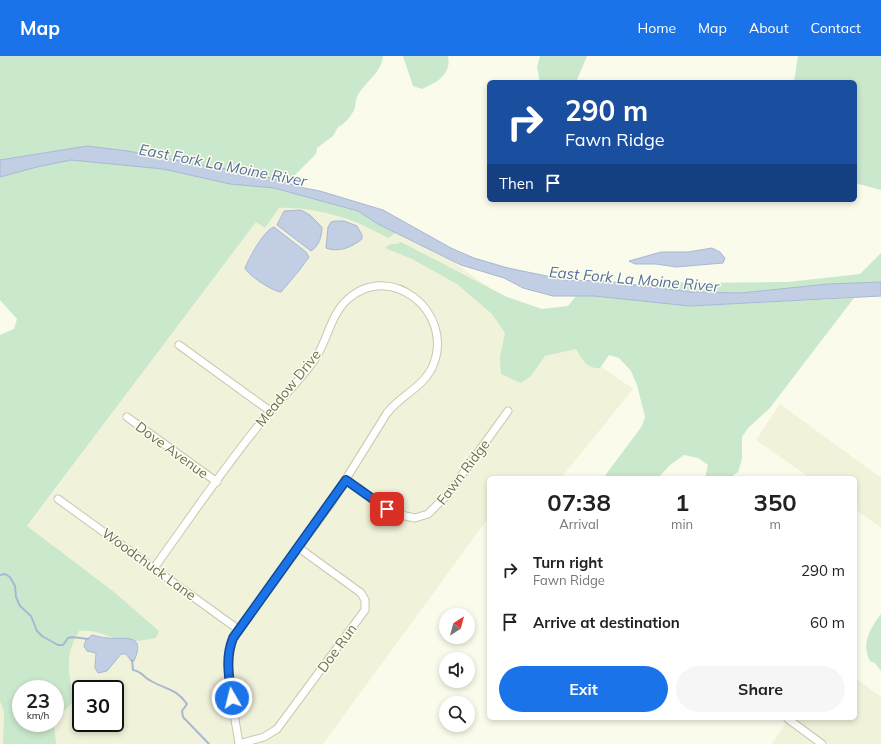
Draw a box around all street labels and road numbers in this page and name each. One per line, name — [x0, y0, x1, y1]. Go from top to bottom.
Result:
street label: Meadow Drive — [251, 346, 325, 430]
street label: Dove Avenue — [132, 418, 212, 482]
street label: Fawn Ridge — [433, 436, 493, 508]
street label: Woodchuck Lane — [98, 524, 200, 604]
street label: Doe Run — [313, 620, 361, 676]

